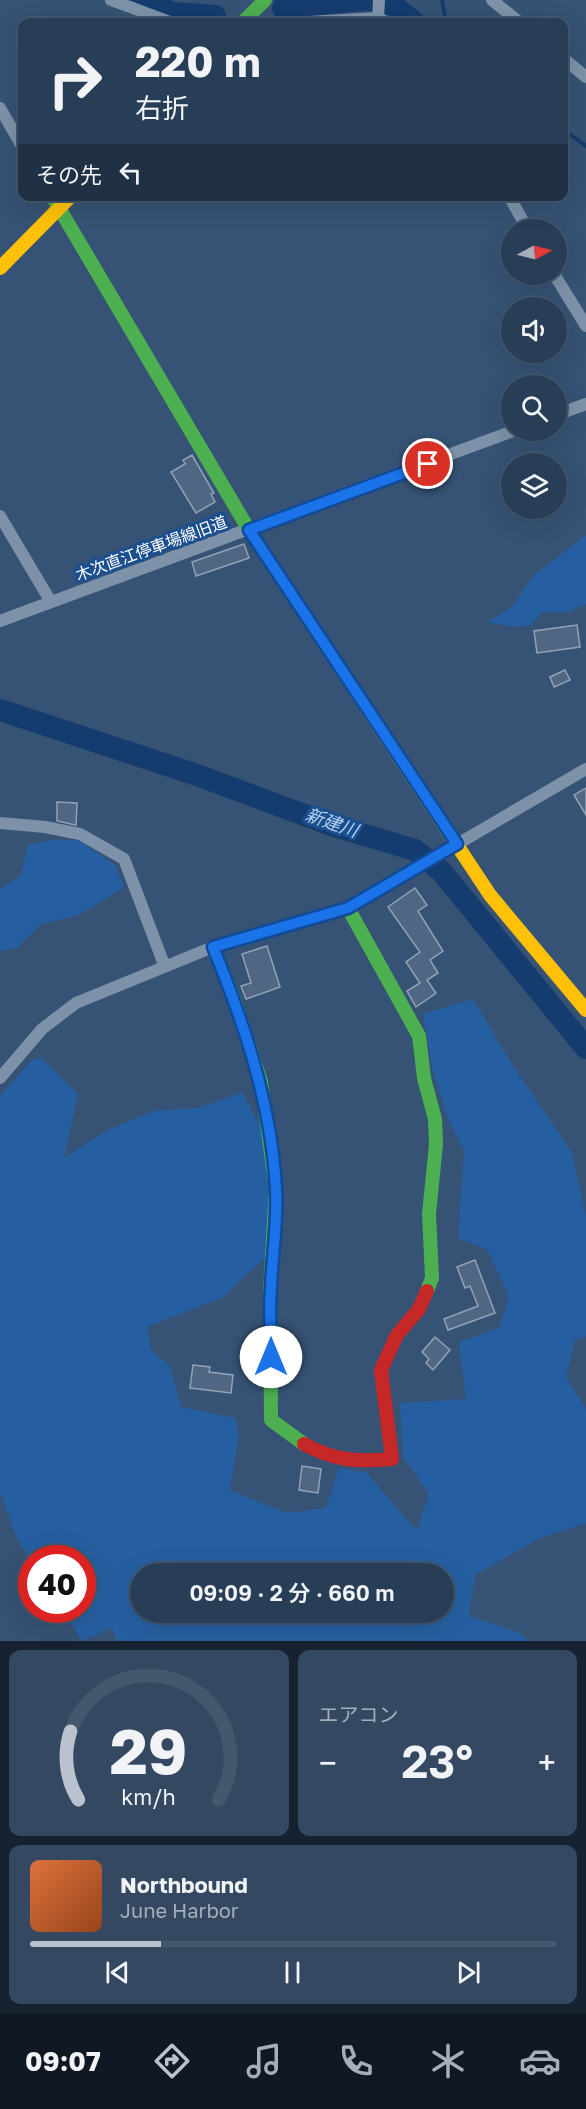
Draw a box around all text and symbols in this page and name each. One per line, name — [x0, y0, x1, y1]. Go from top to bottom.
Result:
text: 220 m — [135, 36, 261, 86]
icon: right — [36, 42, 114, 120]
text: 右折 — [135, 92, 189, 124]
icon: left — [114, 156, 147, 189]
text: その先 — [36, 161, 102, 188]
north arrow — [501, 219, 567, 285]
map controls — [501, 219, 567, 519]
button: sound — [501, 297, 567, 363]
button: search — [501, 375, 567, 441]
pin — [402, 438, 453, 489]
icon: arrive — [411, 447, 444, 480]
button: layers — [501, 453, 567, 519]
street label: 木次直江停車場線旧道 — [72, 511, 230, 585]
water label: 新建川 — [303, 803, 363, 842]
position arrow — [239, 1325, 303, 1389]
speed limit sign: 40 — [18, 1545, 96, 1623]
text: 09:09 · 2 分 · 660 m — [190, 1579, 394, 1606]
text: エアコン — [319, 1702, 399, 1726]
text: 29 — [110, 1713, 188, 1788]
text: 23° — [401, 1734, 473, 1788]
text: − — [319, 1743, 337, 1782]
text: + — [538, 1743, 556, 1782]
text: km/h — [121, 1784, 176, 1810]
text: Northbound — [120, 1871, 248, 1898]
text: June Harbor — [120, 1898, 239, 1922]
icon: previous — [101, 1956, 134, 1989]
icon: pause — [276, 1956, 309, 1989]
icon: next — [452, 1956, 485, 1989]
icon: directions — [151, 2040, 193, 2082]
icon: music — [243, 2040, 285, 2082]
icon: phone — [335, 2040, 377, 2082]
icon: climate — [427, 2040, 469, 2082]
icon: car — [519, 2040, 561, 2082]
text: 09:07 — [25, 2045, 101, 2077]

